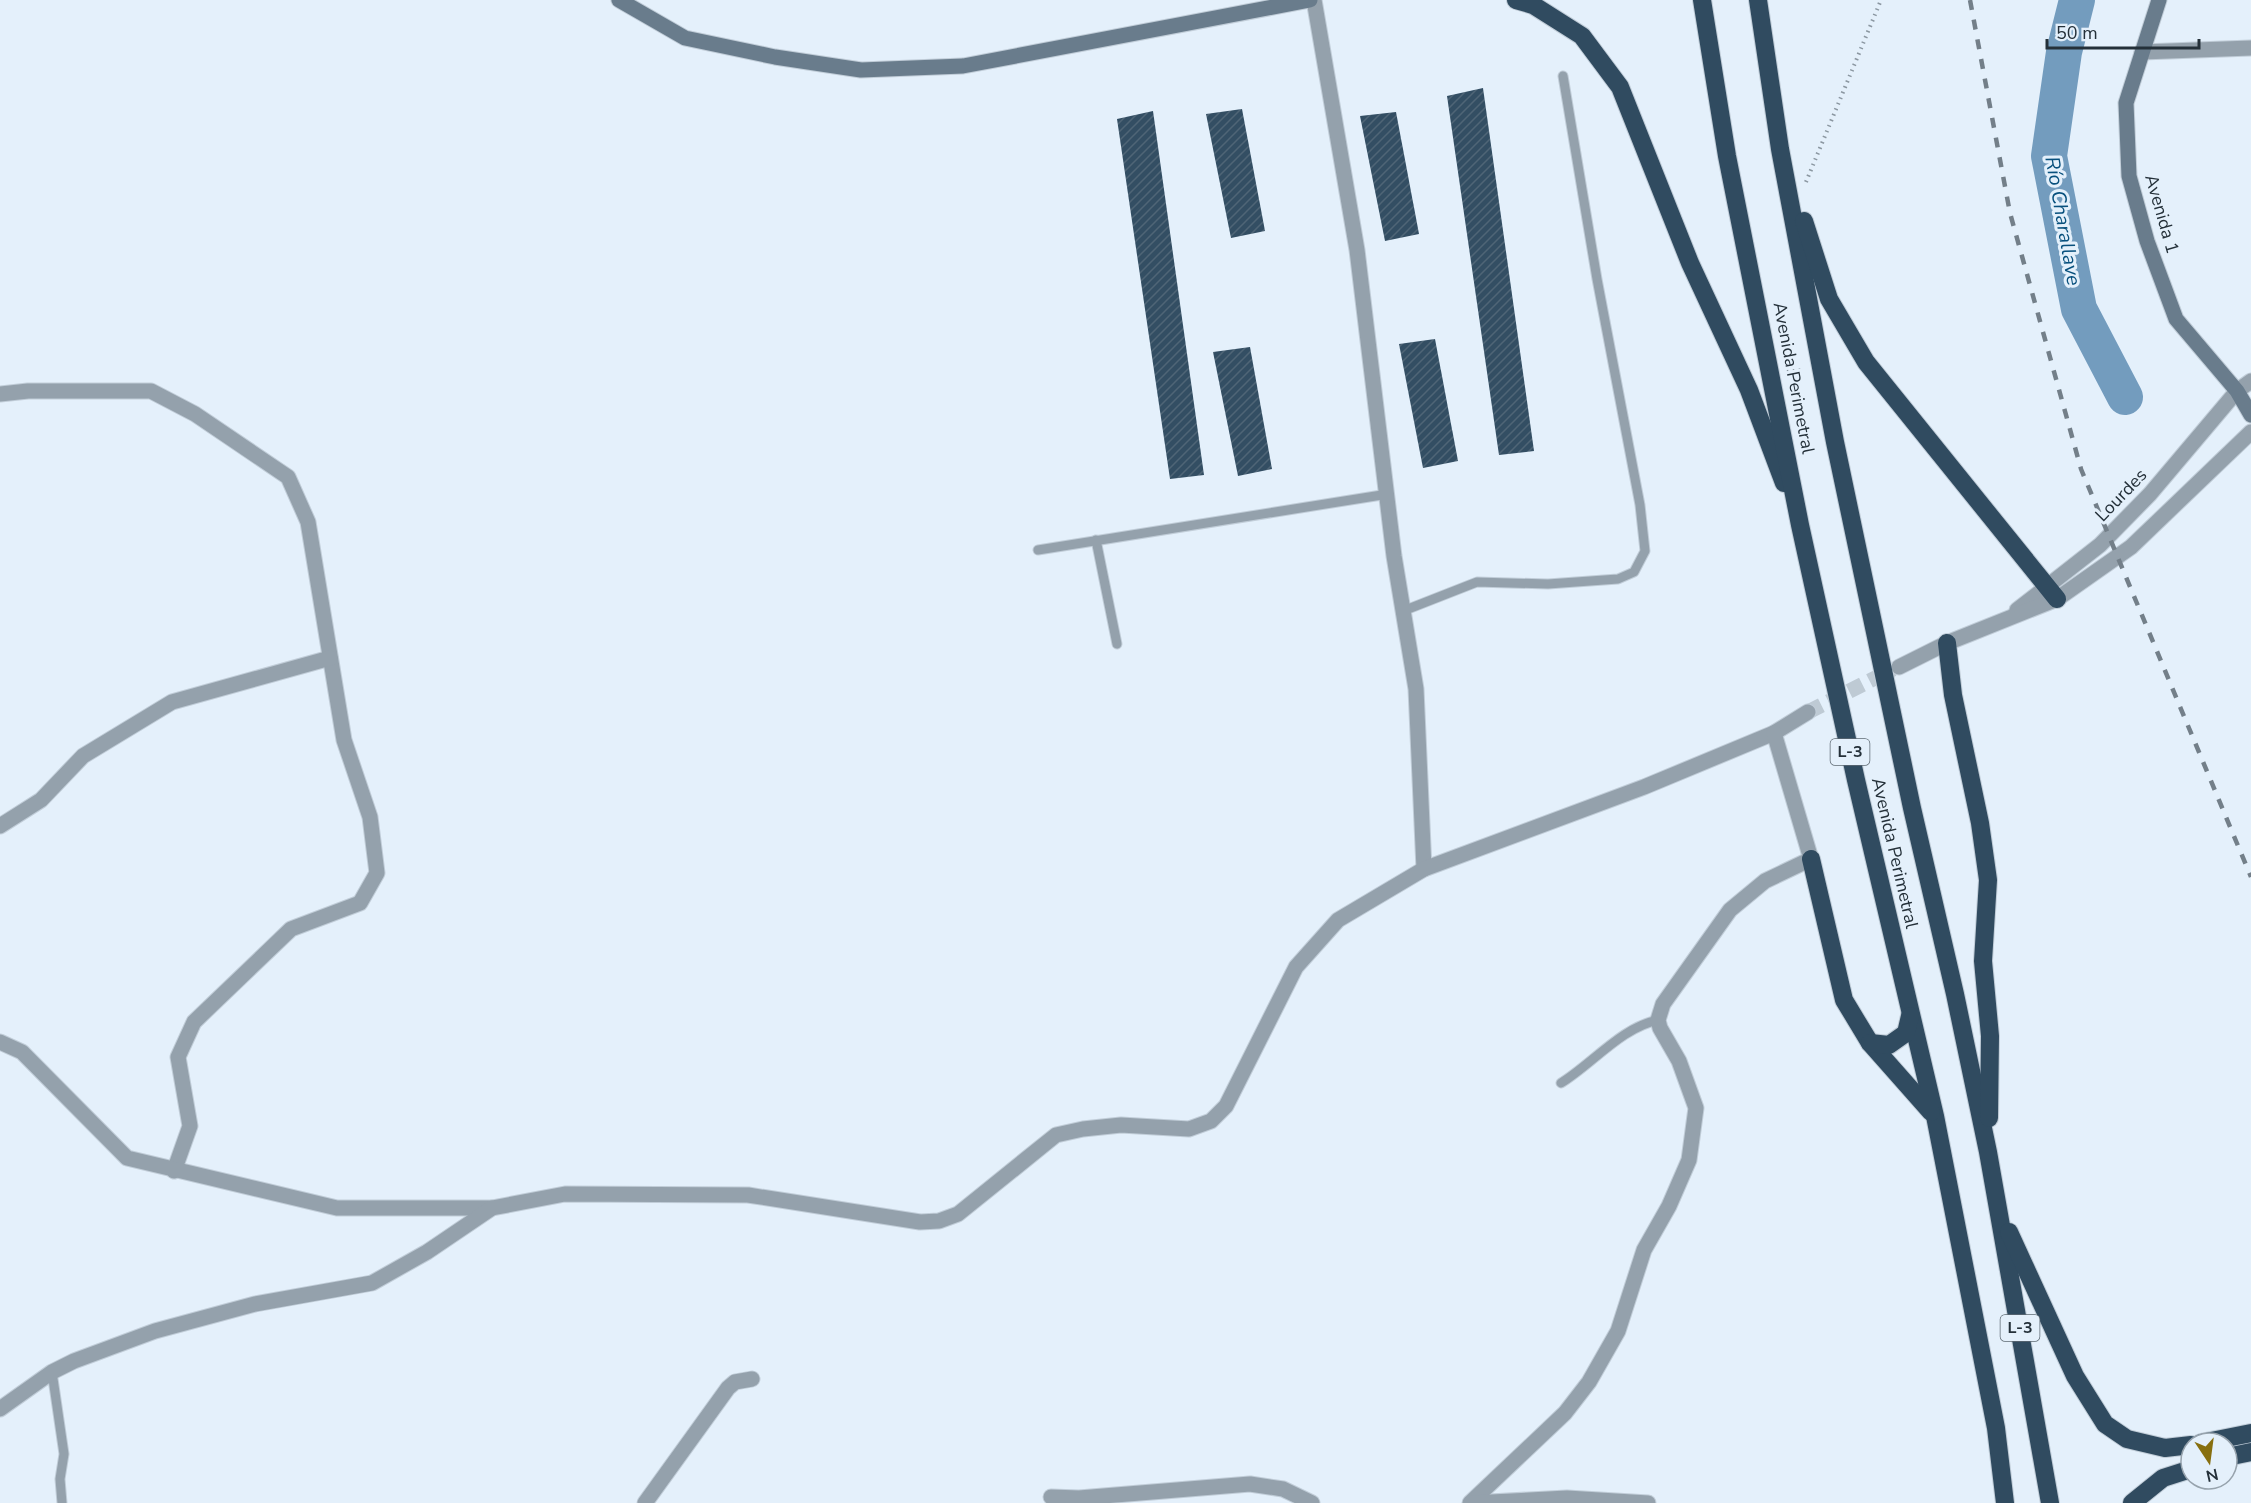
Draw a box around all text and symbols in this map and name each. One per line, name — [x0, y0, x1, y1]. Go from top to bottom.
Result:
scale bar — [2047, 12, 2198, 50]
text: 50 m — [2056, 21, 2098, 45]
water label: Río Charallave — [2038, 154, 2088, 288]
street label: Avenida 1 — [2139, 172, 2185, 256]
street label: Avenida Perimetral — [1768, 300, 1821, 457]
street label: Lourdes — [2090, 463, 2152, 527]
road number: L-3 — [1830, 739, 1870, 765]
street label: Avenida Perimetral — [1866, 775, 1924, 931]
road number: L-3 — [2000, 1315, 2040, 1341]
north arrow — [2179, 1431, 2239, 1491]
text: N — [2204, 1463, 2220, 1487]

